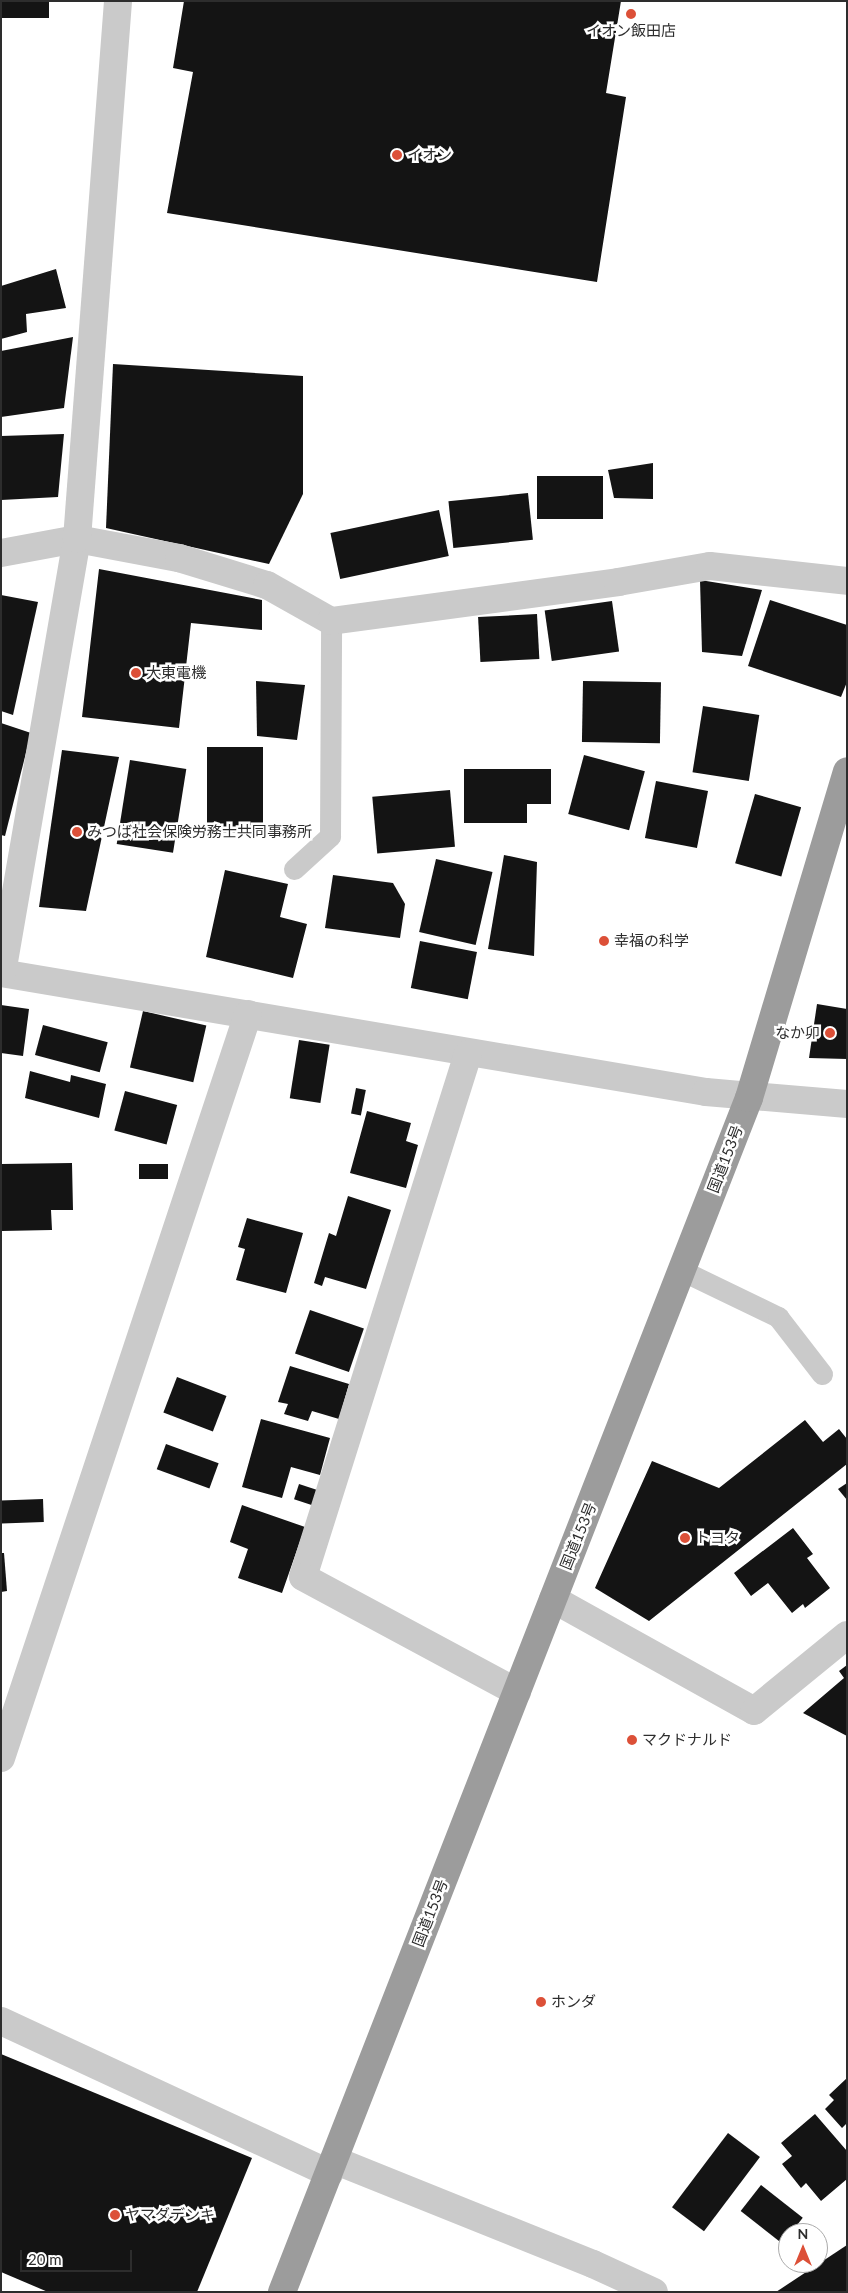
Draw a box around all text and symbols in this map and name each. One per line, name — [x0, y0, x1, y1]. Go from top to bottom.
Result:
marker: イオン飯田店 — [625, 8, 637, 20]
place label: イオン飯田店 — [586, 22, 676, 40]
place label: イオン — [407, 146, 452, 164]
marker: イオン — [391, 149, 403, 161]
place label: 大東電機 — [146, 664, 206, 682]
marker: 大東電機 — [130, 667, 142, 679]
place label: みつば社会保険労務士共同事務所 — [87, 823, 312, 841]
marker: みつば社会保険労務士共同事務所 — [71, 826, 83, 838]
place label: 幸福の科学 — [614, 932, 689, 950]
marker: 幸福の科学 — [598, 935, 610, 947]
place label: なか卯 — [775, 1024, 820, 1042]
marker: なか卯 — [824, 1027, 836, 1039]
street label: 国道153号 — [704, 1123, 746, 1195]
street label: 国道153号 — [556, 1500, 600, 1572]
place label: トヨタ — [695, 1529, 740, 1547]
marker: トヨタ — [679, 1532, 691, 1544]
place label: マクドナルド — [642, 1731, 732, 1749]
marker: マクドナルド — [626, 1734, 638, 1746]
street label: 国道153号 — [409, 1877, 451, 1949]
place label: ホンダ — [551, 1993, 596, 2011]
marker: ホンダ — [535, 1996, 547, 2008]
place label: ヤマダデンキ — [125, 2206, 215, 2224]
marker: ヤマダデンキ — [109, 2209, 121, 2221]
north arrow — [778, 2223, 828, 2273]
text: N — [798, 2225, 808, 2242]
scale bar — [22, 2240, 135, 2272]
text: 20 m — [28, 2250, 62, 2268]

